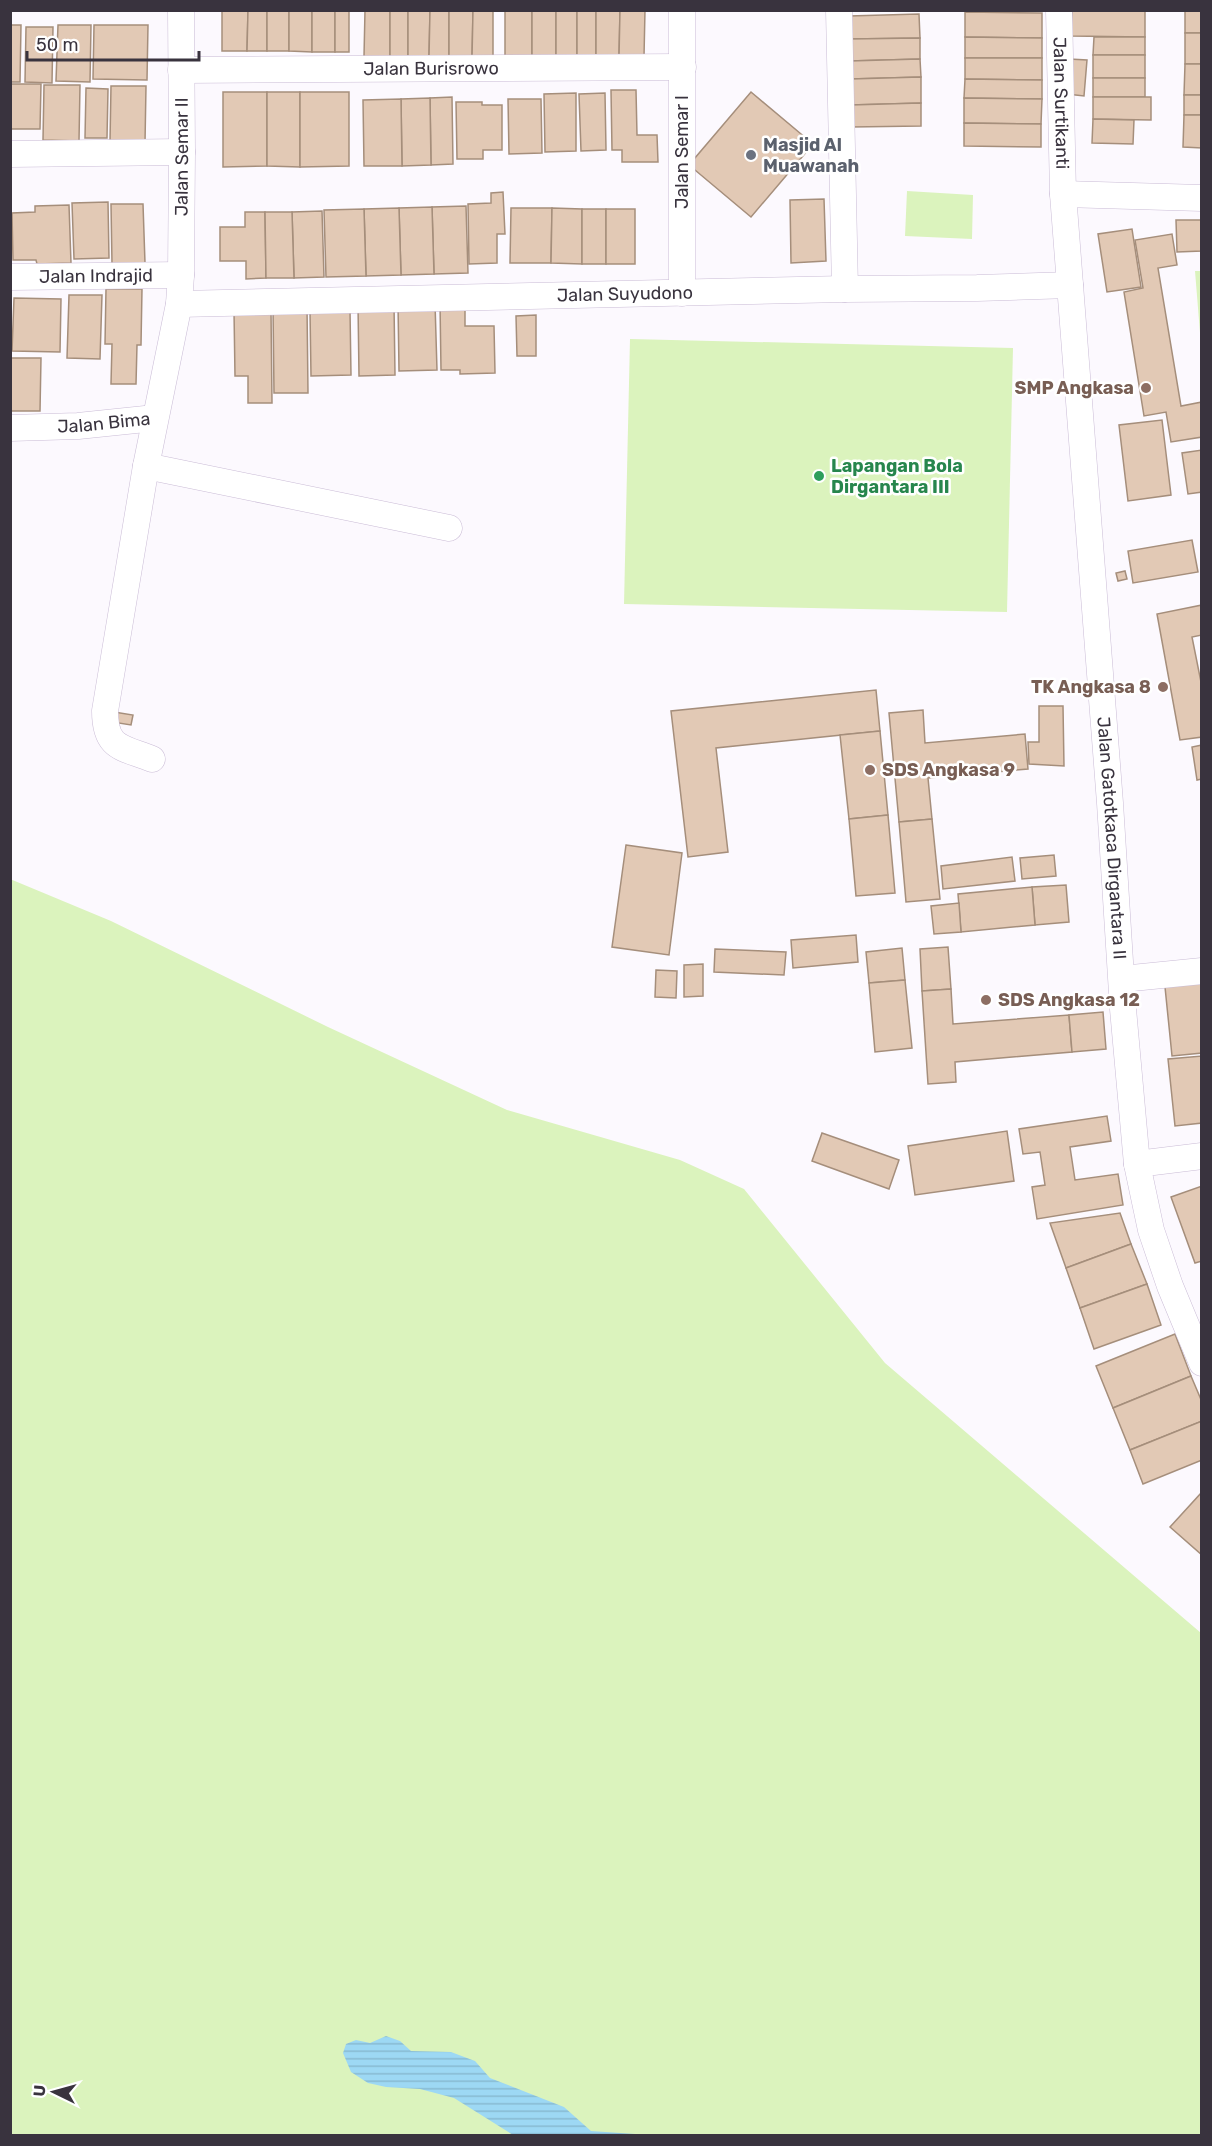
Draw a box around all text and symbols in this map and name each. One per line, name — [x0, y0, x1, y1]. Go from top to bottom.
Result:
scale bar — [27, 24, 200, 62]
text: 50 m — [36, 34, 79, 56]
street label: Jalan Surtikanti — [1049, 37, 1073, 169]
street label: Jalan Burisrowo — [363, 57, 499, 80]
street label: Jalan Semar I — [671, 95, 693, 209]
street label: Jalan Semar II — [170, 97, 193, 216]
place label: Masjid Al Muawanah — [763, 134, 859, 177]
marker: Masjid Al Muawanah — [744, 148, 758, 162]
street label: Jalan Indrajid — [39, 264, 153, 288]
street label: Jalan Suyudono — [557, 281, 693, 306]
place label: SMP Angkasa — [1015, 377, 1134, 399]
marker: SMP Angkasa — [1139, 381, 1153, 395]
street label: Jalan Bima — [57, 408, 151, 438]
place label: Lapangan Bola Dirgantara III — [831, 455, 963, 498]
marker: Lapangan Bola Dirgantara III — [812, 469, 826, 483]
place label: TK Angkasa 8 — [1031, 676, 1151, 698]
marker: TK Angkasa 8 — [1156, 680, 1170, 694]
street label: Jalan Gatotkaca Dirgantara II — [1092, 716, 1131, 960]
place label: SDS Angkasa 9 — [882, 759, 1015, 781]
marker: SDS Angkasa 9 — [863, 763, 877, 777]
place label: SDS Angkasa 12 — [998, 989, 1140, 1011]
marker: SDS Angkasa 12 — [979, 993, 993, 1007]
north arrow — [24, 2062, 84, 2122]
text: U — [30, 2084, 50, 2097]

